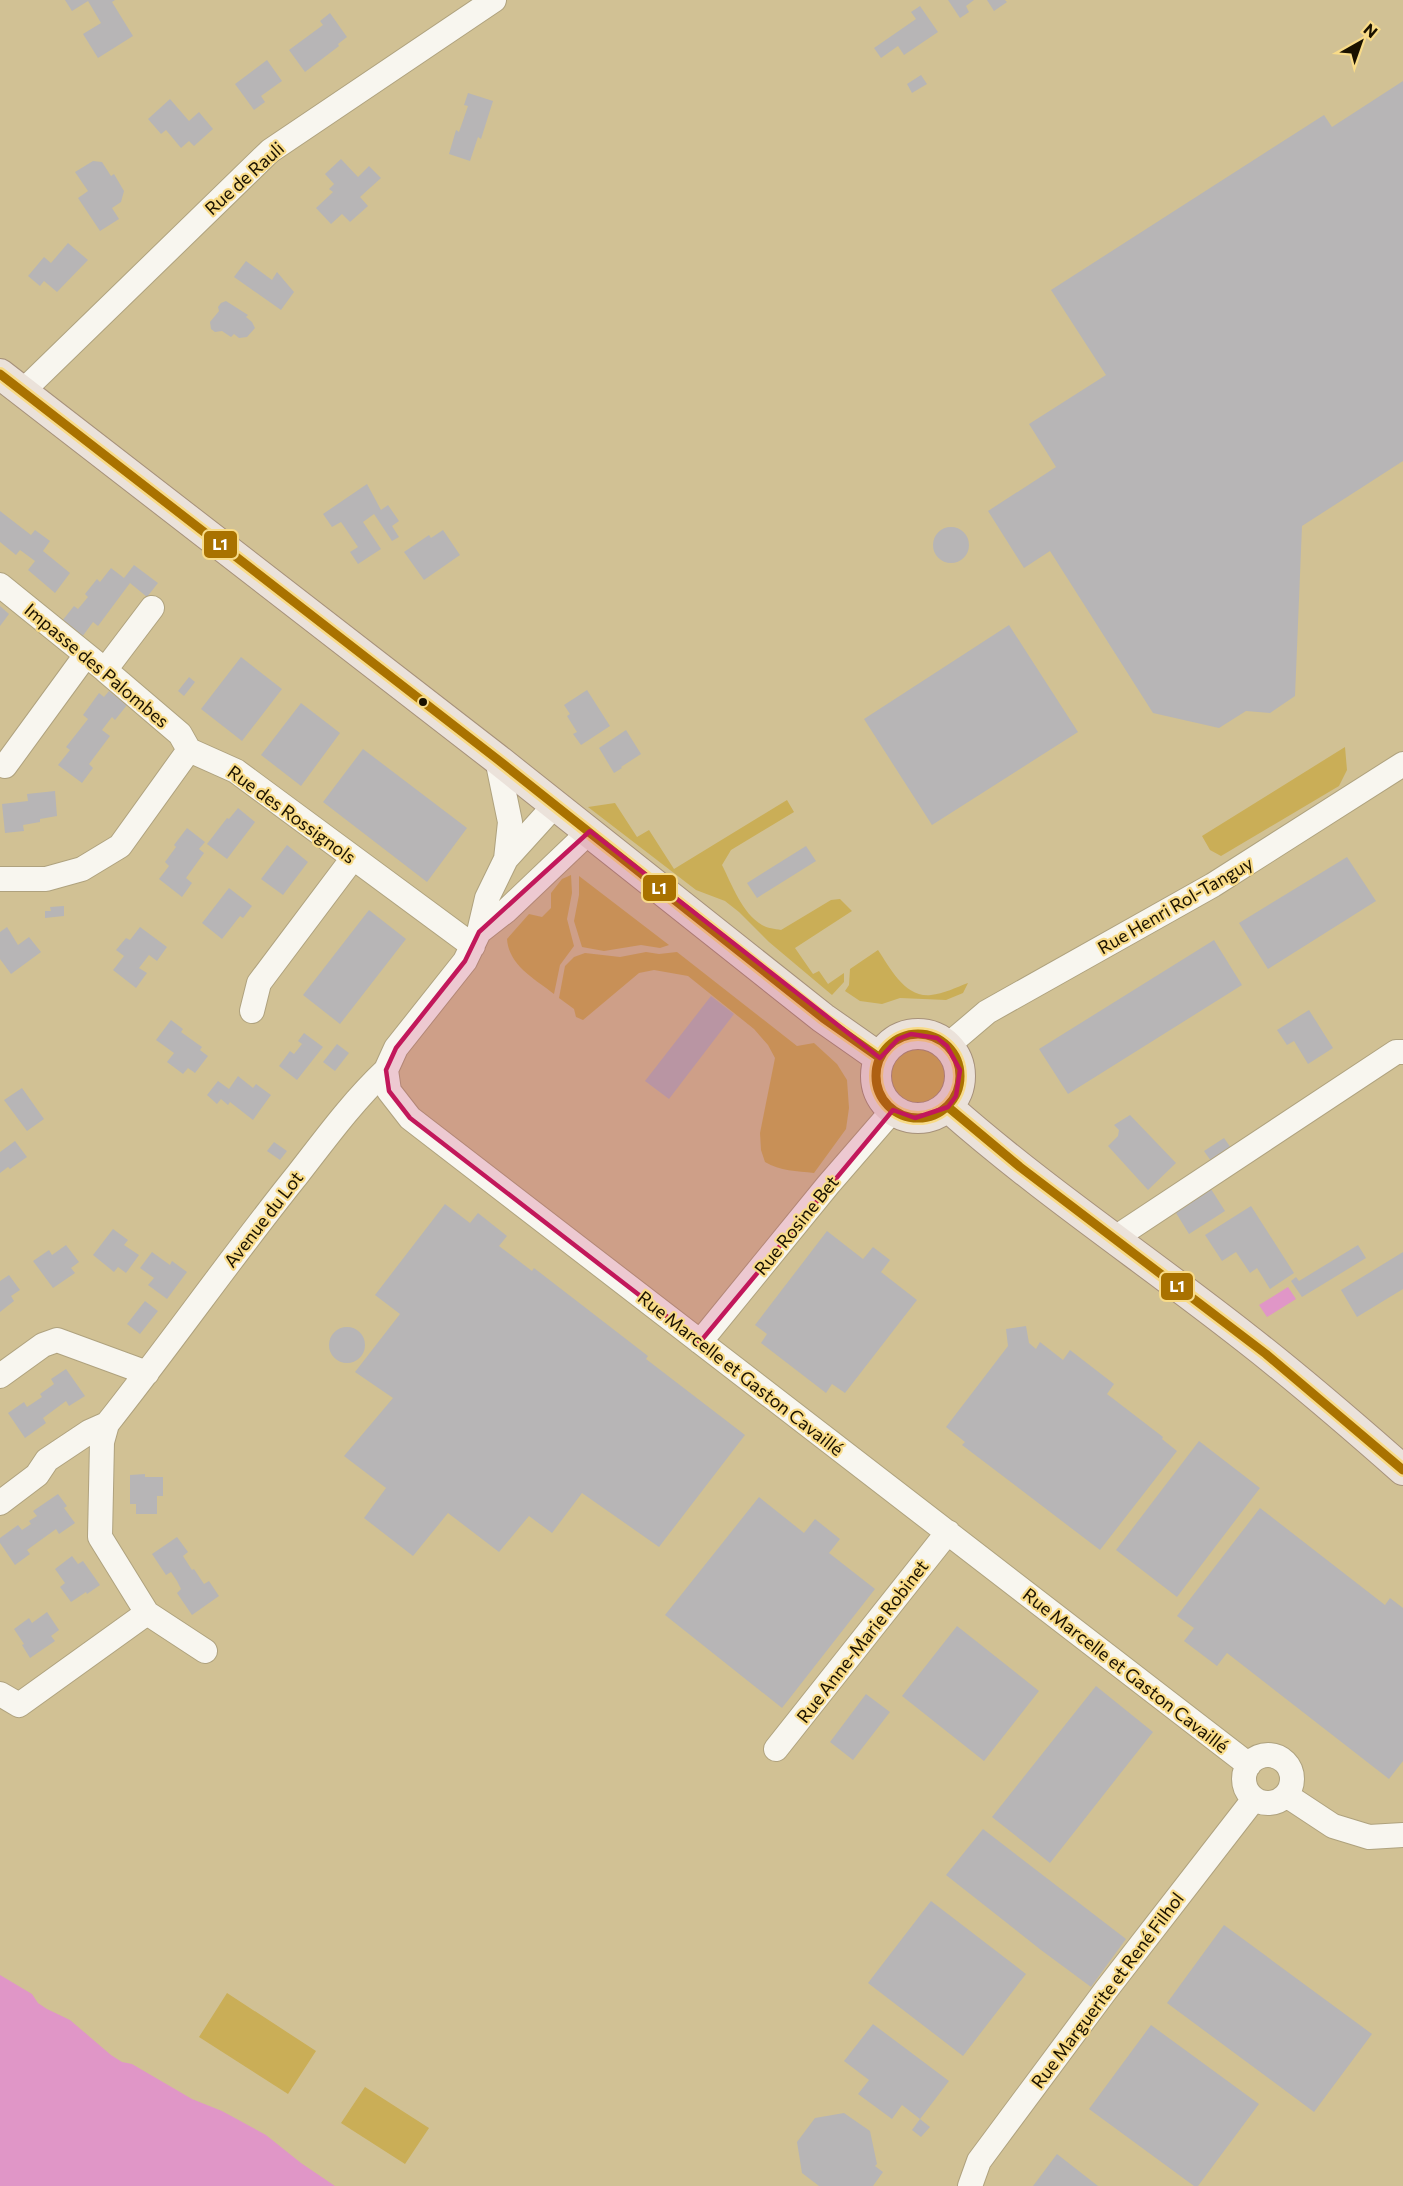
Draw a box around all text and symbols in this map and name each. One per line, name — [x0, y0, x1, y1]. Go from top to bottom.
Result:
north arrow — [1331, 12, 1391, 72]
text: N — [1360, 19, 1382, 41]
street label: Rue de Rauli — [200, 137, 288, 219]
line badge: L1 — [203, 530, 238, 559]
text: L1 — [212, 534, 228, 553]
street label: Impasse des Palombes — [20, 598, 174, 732]
unlabelled marker — [417, 696, 429, 708]
street label: Rue des Rossignols — [224, 760, 360, 868]
street label: Rue Henri Rol-Tanguy — [1093, 852, 1257, 958]
line badge: L1 — [642, 874, 677, 902]
text: L1 — [651, 878, 667, 897]
street label: Avenue du Lot — [219, 1167, 307, 1271]
street label: Rue Rosine Bet — [749, 1171, 843, 1279]
line badge: L1 — [1160, 1272, 1194, 1301]
text: L1 — [1169, 1276, 1185, 1295]
street label: Rue Marcelle et Gaston Cavaillé — [634, 1286, 848, 1460]
street label: Rue Anne-Marie Robinet — [792, 1555, 932, 1727]
street label: Rue Marcelle et Gaston Cavaillé — [1019, 1583, 1233, 1757]
street label: Rue Marguerite et René Filhol — [1026, 1888, 1188, 2092]

